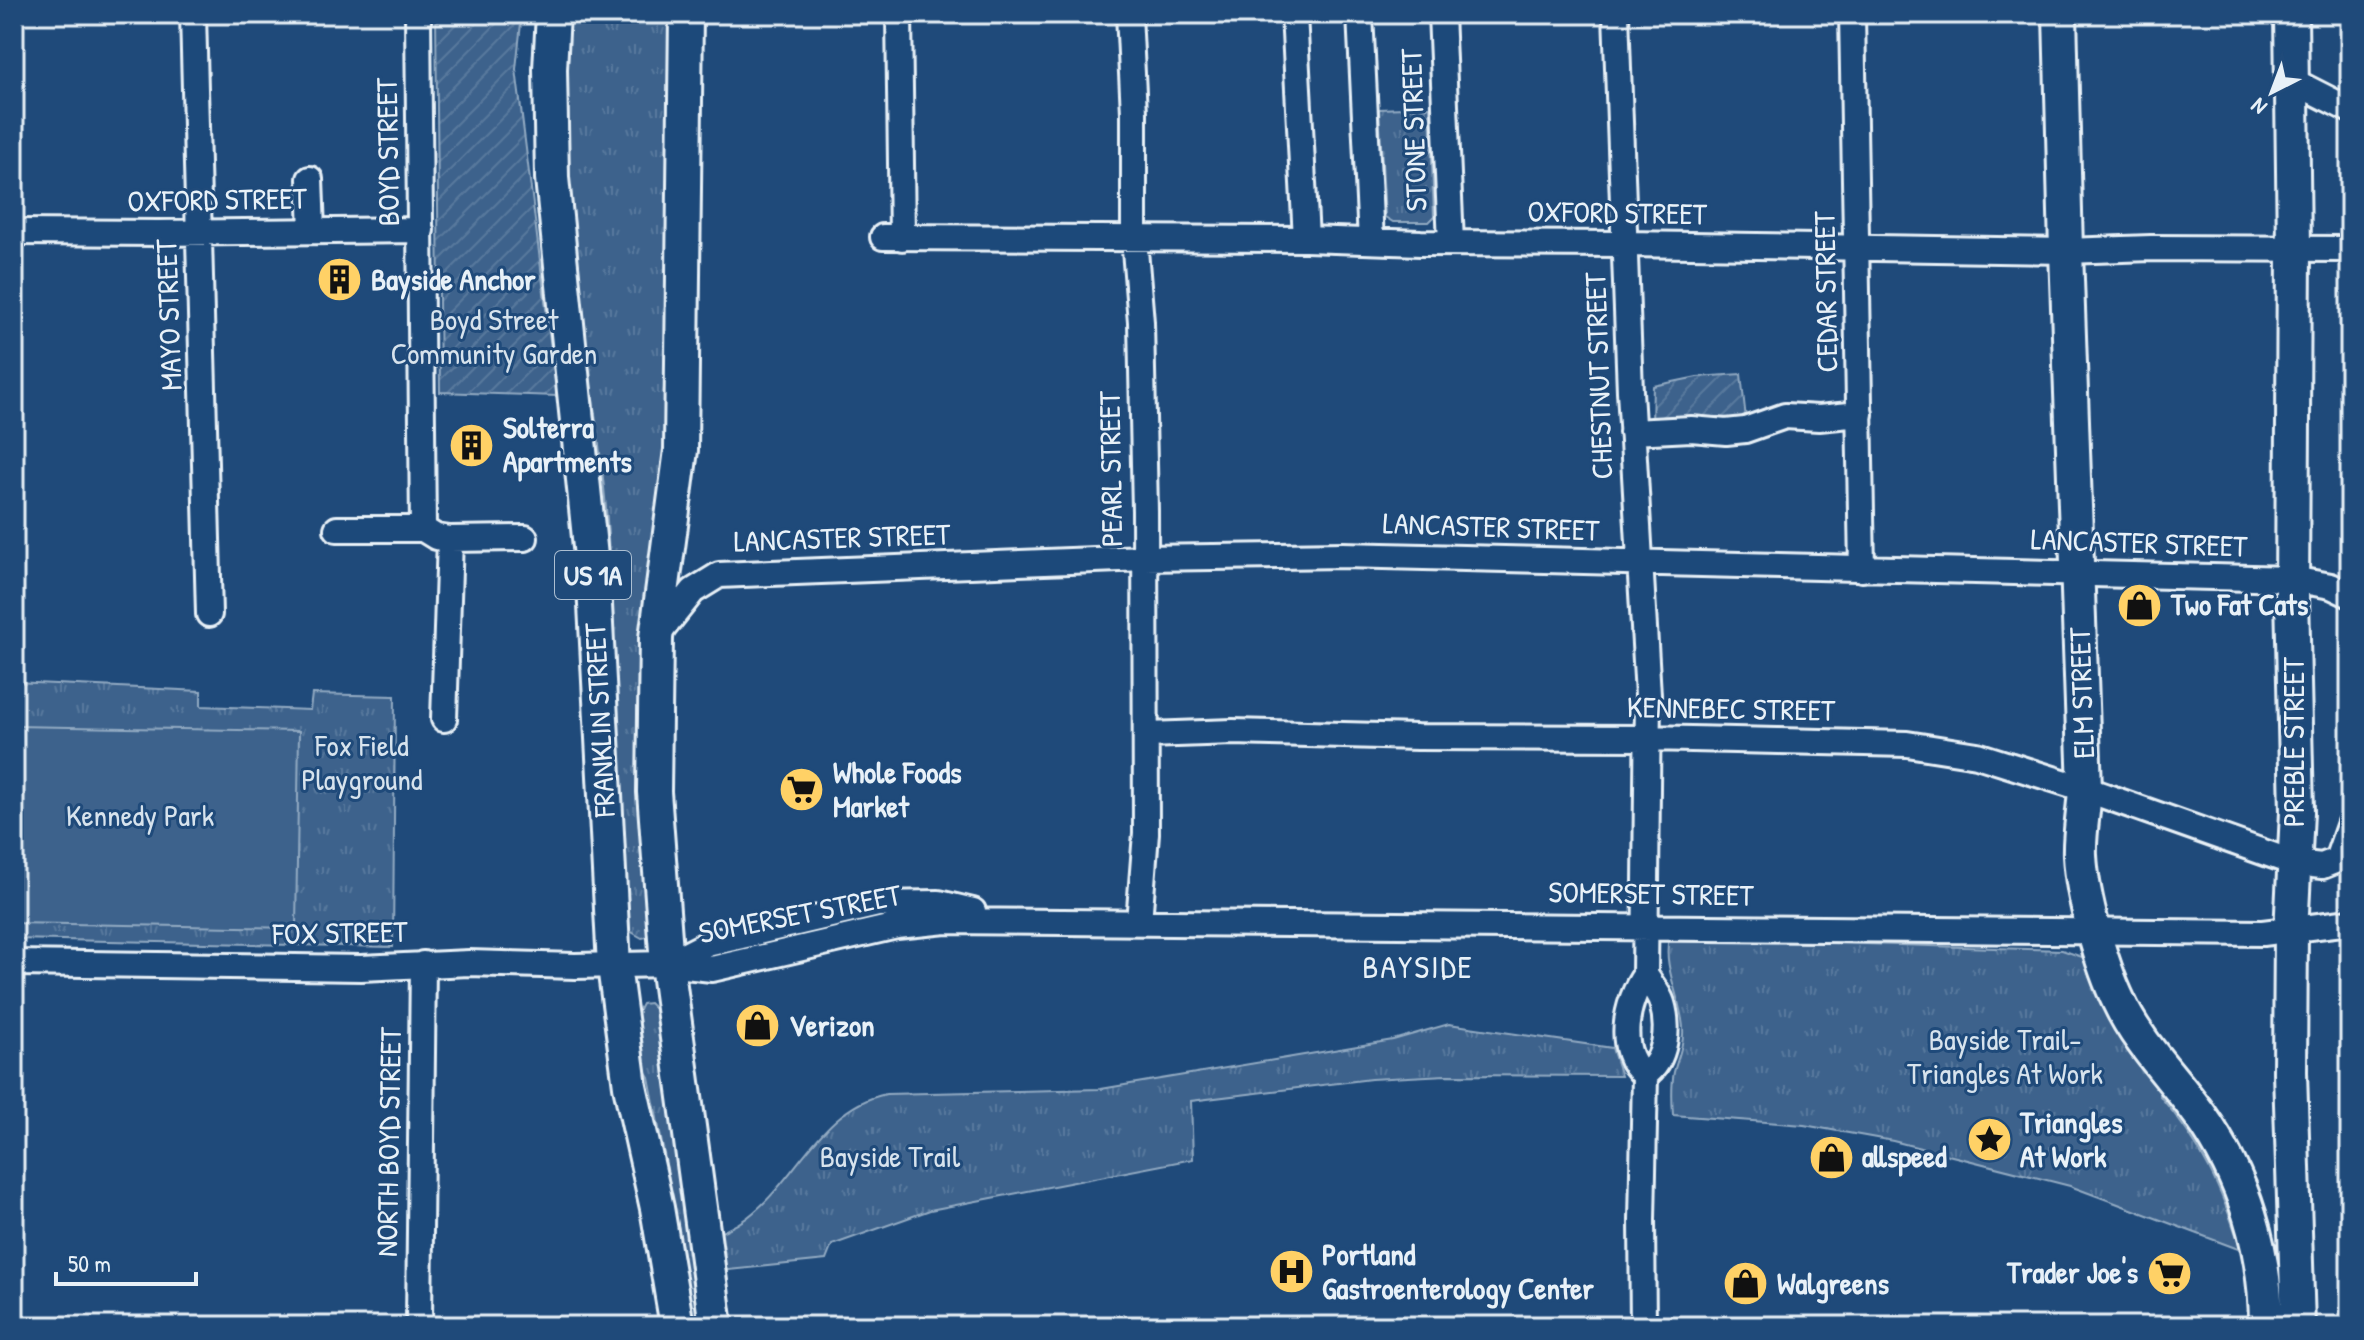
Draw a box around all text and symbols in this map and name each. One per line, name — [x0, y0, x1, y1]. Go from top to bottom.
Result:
street label: STONE STREET — [1390, 47, 1436, 212]
north arrow — [2232, 52, 2312, 132]
street label: BOYD STREET — [366, 77, 408, 227]
text: N — [2244, 92, 2273, 122]
street label: OXFORD STREET — [127, 177, 308, 221]
street label: OXFORD STREET — [1527, 190, 1708, 234]
street label: CEDAR STREET — [1804, 210, 1846, 373]
street label: MAYO STREET — [145, 238, 191, 391]
building icon: Bayside Anchor — [316, 256, 364, 304]
place label: Bayside Anchor — [371, 259, 536, 300]
street label: CHESTNUT STREET — [1574, 271, 1622, 480]
park label: Boyd Street Community Garden — [391, 299, 597, 373]
street label: PEARL STREET — [1089, 390, 1131, 547]
place label: Solterra Apartments — [503, 407, 632, 482]
building icon: Solterra Apartments — [448, 421, 496, 469]
street label: LANCASTER STREET — [1382, 502, 1601, 550]
street label: LANCASTER STREET — [733, 513, 952, 561]
street label: LANCASTER STREET — [2030, 518, 2249, 566]
road number: US 1A — [555, 551, 631, 599]
shop icon: Two Fat Cats — [2116, 581, 2164, 629]
place label: Two Fat Cats — [2170, 584, 2309, 624]
street label: FRANKLIN STREET — [574, 621, 624, 819]
street label: ELM STREET — [2059, 626, 2103, 759]
street label: PREBLE STREET — [2273, 656, 2313, 827]
street label: KENNEBEC STREET — [1627, 686, 1836, 730]
park label: Fox Field Playground — [301, 725, 423, 799]
place label: Whole Foods Market — [833, 752, 962, 826]
supermarket icon: Whole Foods Market — [778, 766, 826, 814]
park label: Kennedy Park — [66, 795, 214, 835]
street label: SOMERSET STREET — [1548, 871, 1755, 915]
street label: SOMERSET STREET — [695, 874, 905, 952]
street label: FOX STREET — [271, 911, 409, 953]
district label: BAYSIDE — [1362, 945, 1474, 988]
shop icon: Verizon — [734, 1002, 782, 1050]
place label: Verizon — [789, 1005, 875, 1045]
park label: Bayside Trail- Triangles At Work — [1907, 1019, 2103, 1093]
street label: NORTH BOYD STREET — [366, 1026, 410, 1257]
place label: Triangles At Work — [2019, 1102, 2123, 1176]
place icon: Triangles At Work — [1965, 1116, 2013, 1164]
shop icon: allspeed — [1807, 1133, 1855, 1181]
park label: Bayside Trail — [820, 1136, 960, 1176]
place label: allspeed — [1862, 1136, 1947, 1177]
place label: Portland Gastroenterology Center — [1322, 1234, 1594, 1309]
scale bar — [56, 1236, 196, 1286]
text: 50 m — [68, 1247, 111, 1279]
hospital icon: Portland Gastroenterology Center — [1267, 1248, 1315, 1296]
supermarket icon: Trader Joe's — [2145, 1249, 2193, 1297]
place label: Trader Joe's — [2006, 1252, 2138, 1292]
shop icon: Walgreens — [1722, 1260, 1770, 1308]
place label: Walgreens — [1777, 1263, 1890, 1304]

